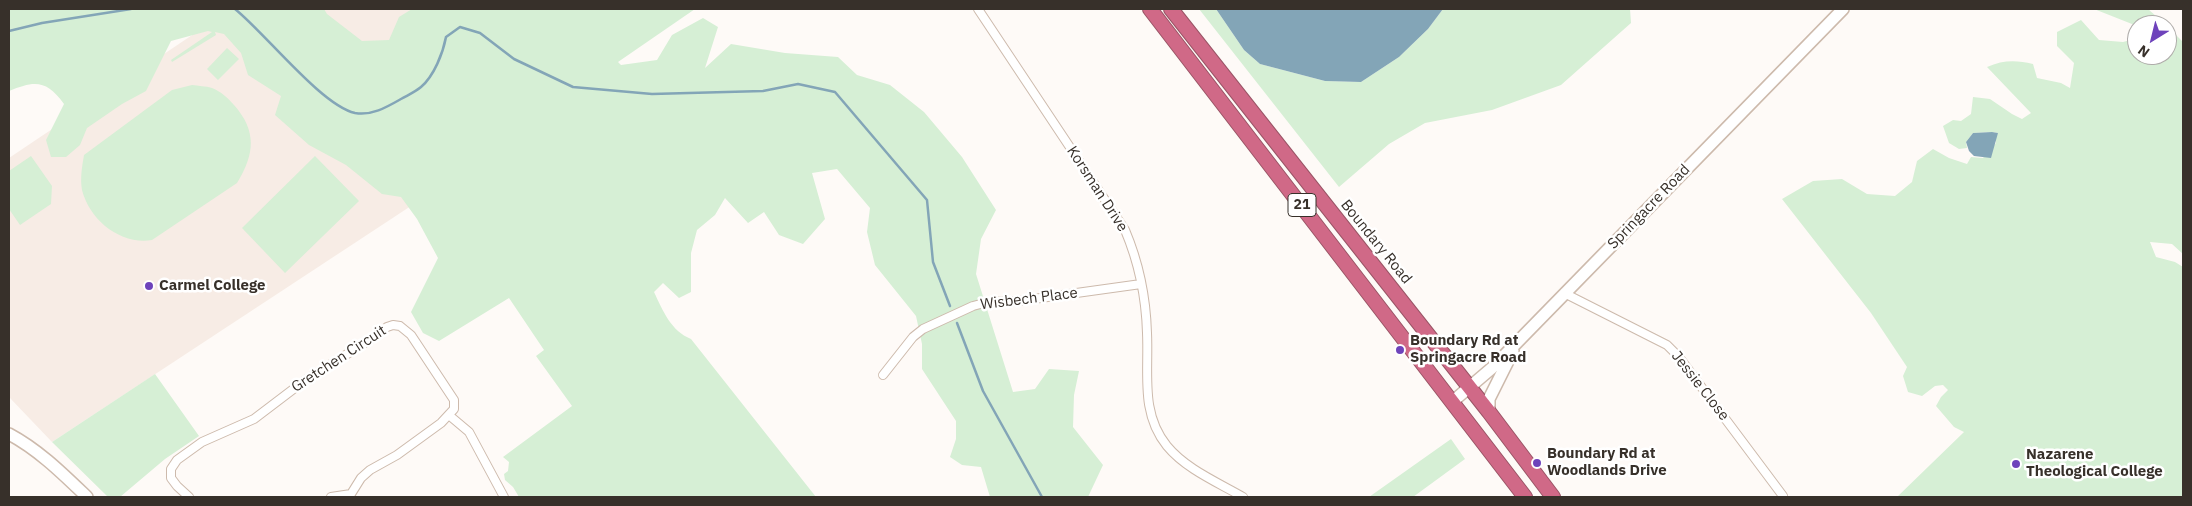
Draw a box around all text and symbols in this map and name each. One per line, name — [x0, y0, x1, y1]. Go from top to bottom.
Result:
north arrow — [2127, 15, 2177, 65]
text: N — [2134, 41, 2153, 62]
street label: Korsman Drive — [1063, 143, 1131, 235]
street label: Springacre Road — [1604, 161, 1694, 253]
road number: 21 — [1288, 194, 1316, 216]
street label: Boundary Road — [1337, 196, 1415, 288]
place label: Carmel College — [159, 277, 266, 295]
marker: Carmel College — [143, 280, 155, 292]
street label: Wisbech Place — [979, 284, 1079, 314]
street label: Gretchen Circuit — [288, 322, 390, 396]
place label: Boundary Rd at Springacre Road — [1410, 332, 1526, 367]
marker: Boundary Rd at Springacre Road — [1394, 344, 1406, 356]
street label: Jessie Close — [1667, 348, 1733, 424]
place label: Boundary Rd at Woodlands Drive — [1547, 445, 1667, 480]
place label: Nazarene Theological College — [2026, 446, 2163, 481]
marker: Boundary Rd at Woodlands Drive — [1531, 457, 1543, 469]
marker: Nazarene Theological College — [2010, 458, 2022, 470]

